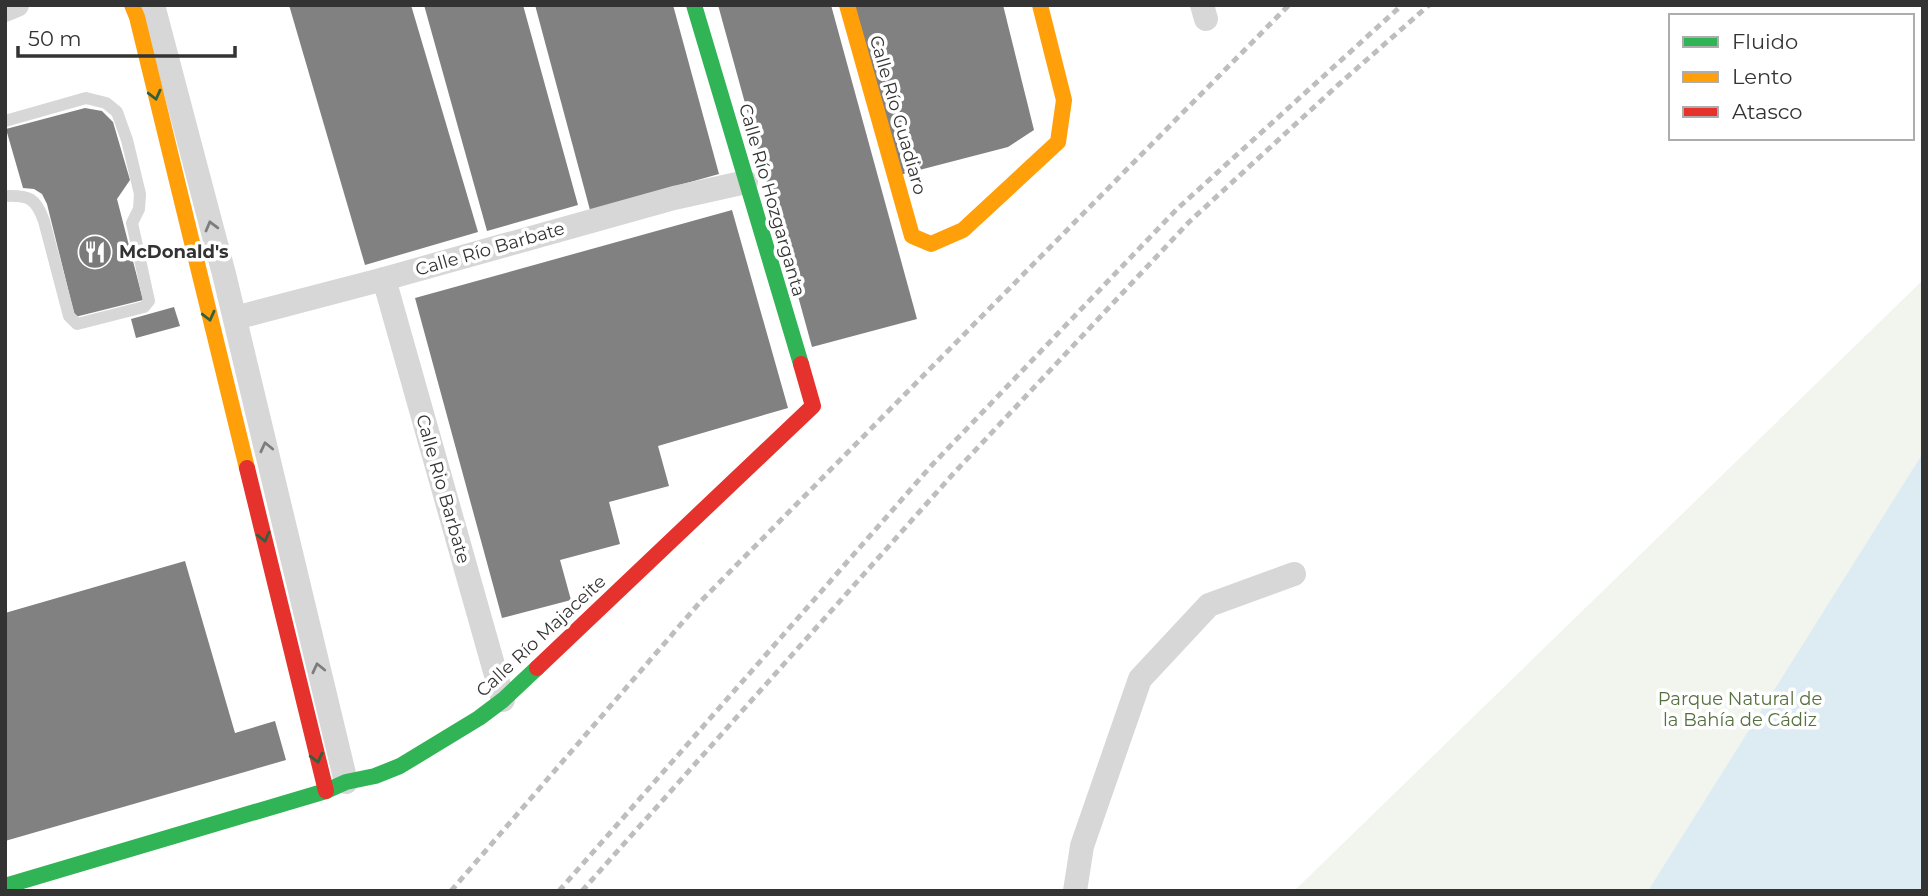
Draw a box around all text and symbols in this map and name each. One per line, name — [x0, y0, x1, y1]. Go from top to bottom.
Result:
scale bar — [18, 14, 234, 58]
legend — [1669, 14, 1914, 140]
text: 50 m — [28, 26, 82, 51]
text: Fluido — [1732, 29, 1798, 54]
street label: Calle Río Guadiaro — [865, 33, 931, 197]
text: Lento — [1732, 64, 1792, 89]
one-way arrow — [147, 89, 162, 101]
text: Atasco — [1732, 99, 1803, 124]
street label: Calle Río Hozgarganta — [734, 101, 810, 299]
street label: Calle Río Barbate — [413, 217, 567, 281]
one-way arrow — [205, 220, 220, 232]
restaurant icon: McDonald's — [76, 233, 114, 271]
place label: McDonald's — [119, 241, 229, 263]
one-way arrow — [201, 310, 215, 322]
street label: Calle Rio Barbate — [411, 412, 475, 566]
one-way arrow — [259, 441, 274, 453]
one-way arrow — [256, 531, 270, 543]
street label: Calle Río Majaceite — [472, 570, 610, 702]
one-way arrow — [312, 662, 326, 674]
park label: Parque Natural de la Bahía de Cádiz — [1658, 688, 1822, 731]
one-way arrow — [309, 752, 324, 764]

